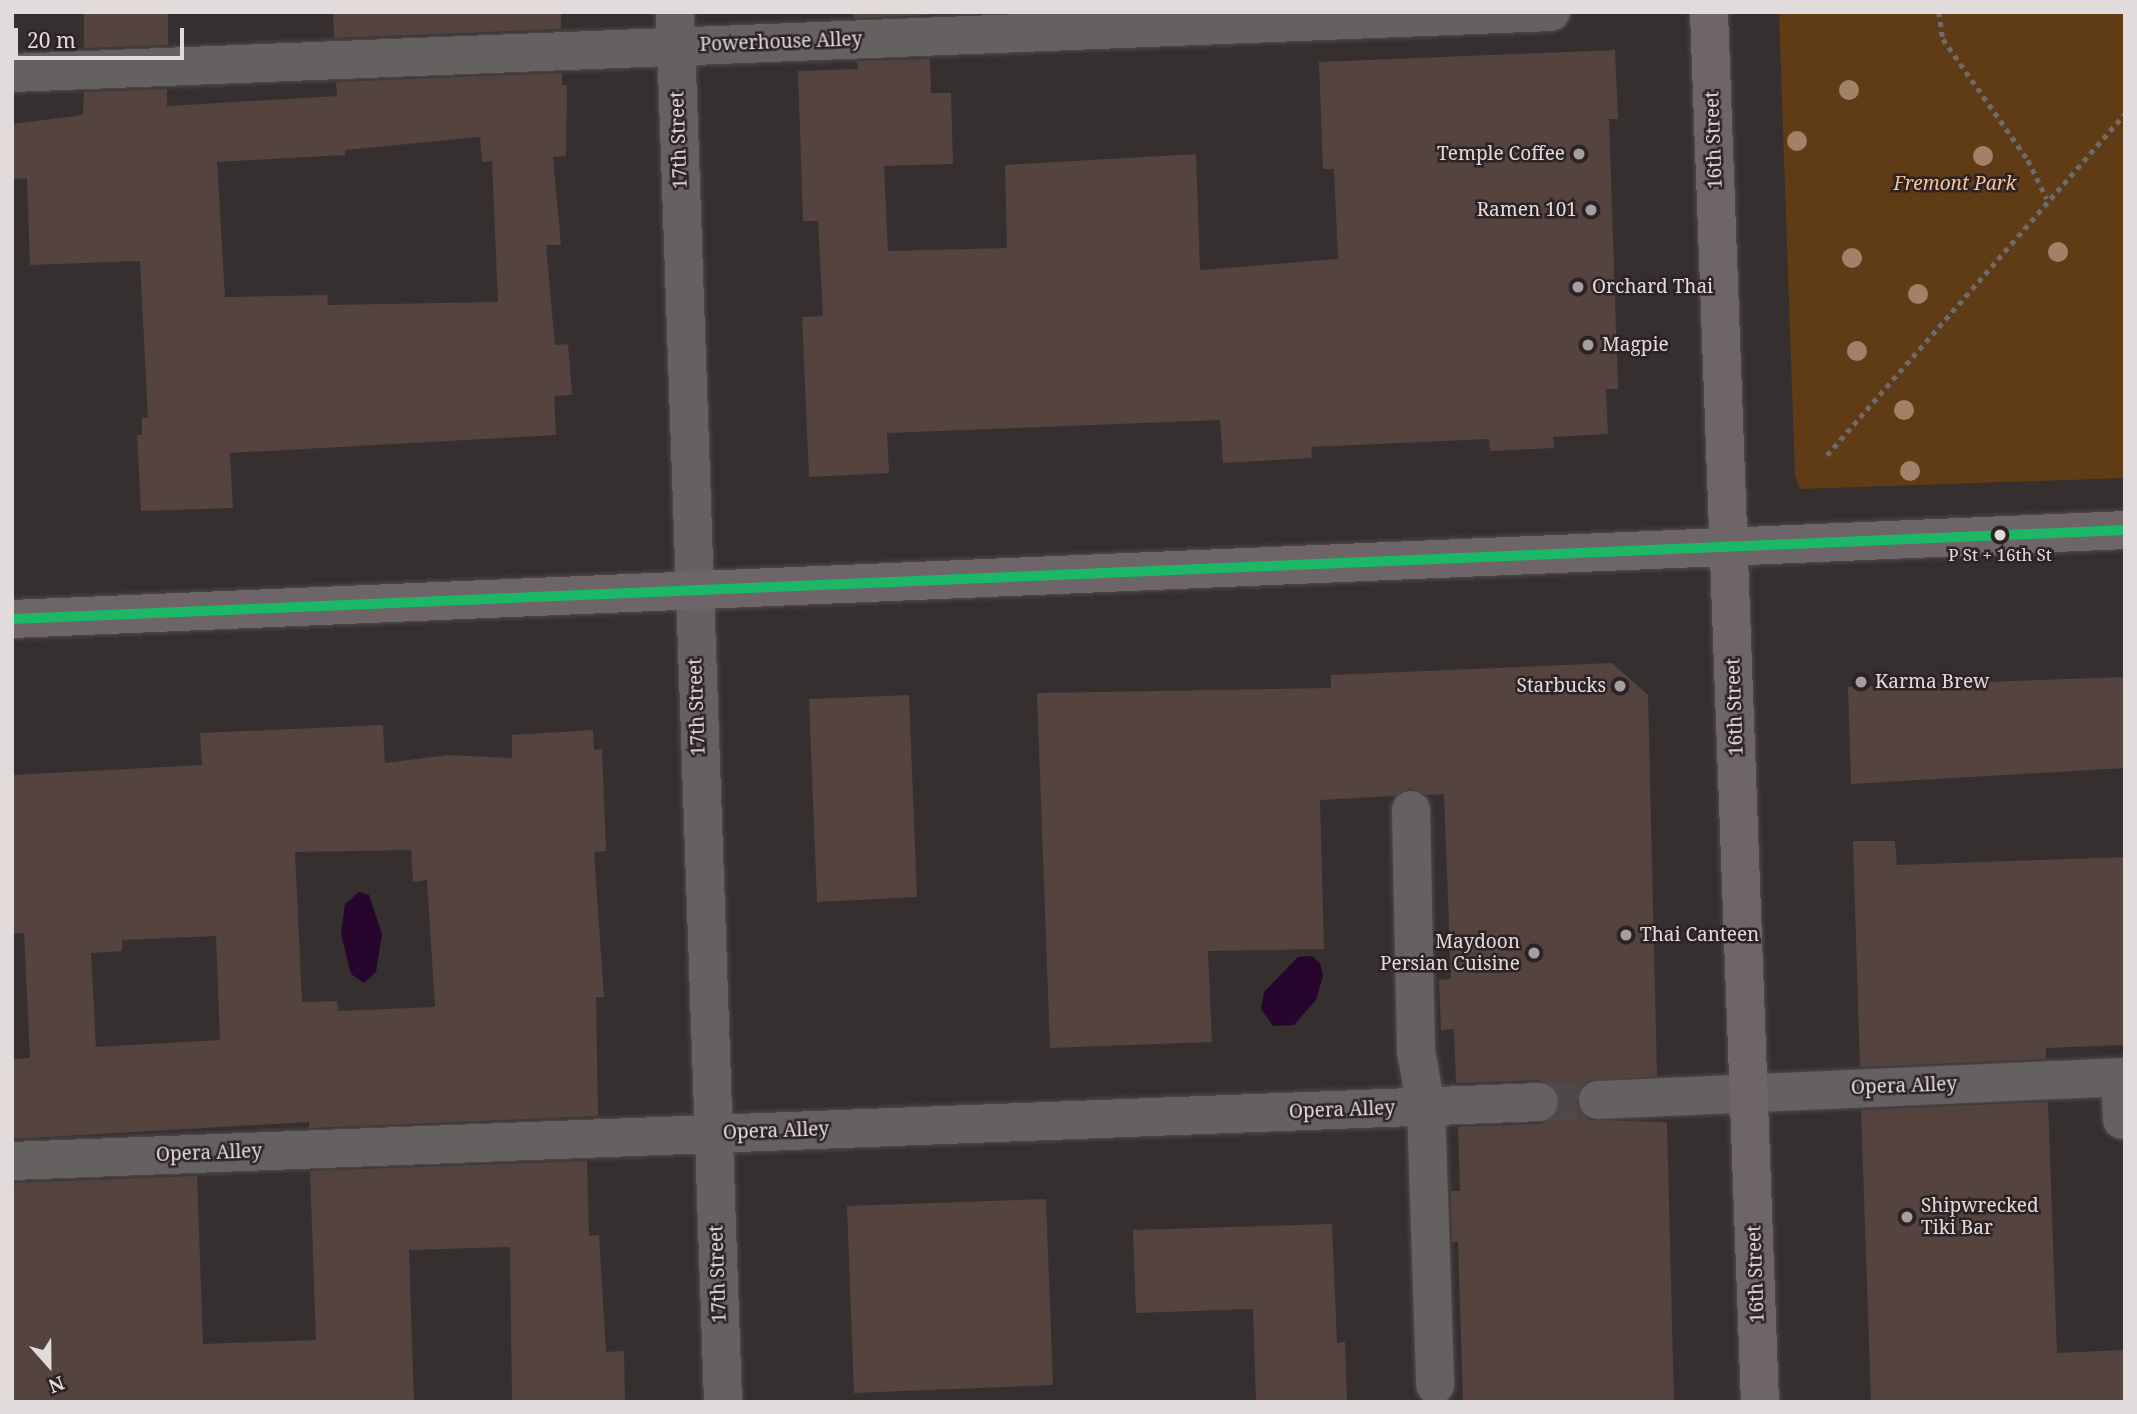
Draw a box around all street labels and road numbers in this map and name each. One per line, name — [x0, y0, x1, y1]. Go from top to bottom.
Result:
street label: Powerhouse Alley — [699, 28, 863, 56]
street label: 17th Street — [666, 91, 692, 189]
street label: 16th Street — [1701, 91, 1727, 189]
street label: 17th Street — [684, 658, 710, 756]
street label: 16th Street — [1722, 658, 1748, 756]
street label: Opera Alley — [1851, 1073, 1957, 1099]
street label: Opera Alley — [1289, 1097, 1395, 1123]
street label: Opera Alley — [723, 1118, 829, 1144]
street label: Opera Alley — [156, 1140, 262, 1166]
street label: 17th Street — [705, 1225, 731, 1323]
street label: 16th Street — [1743, 1225, 1769, 1323]

